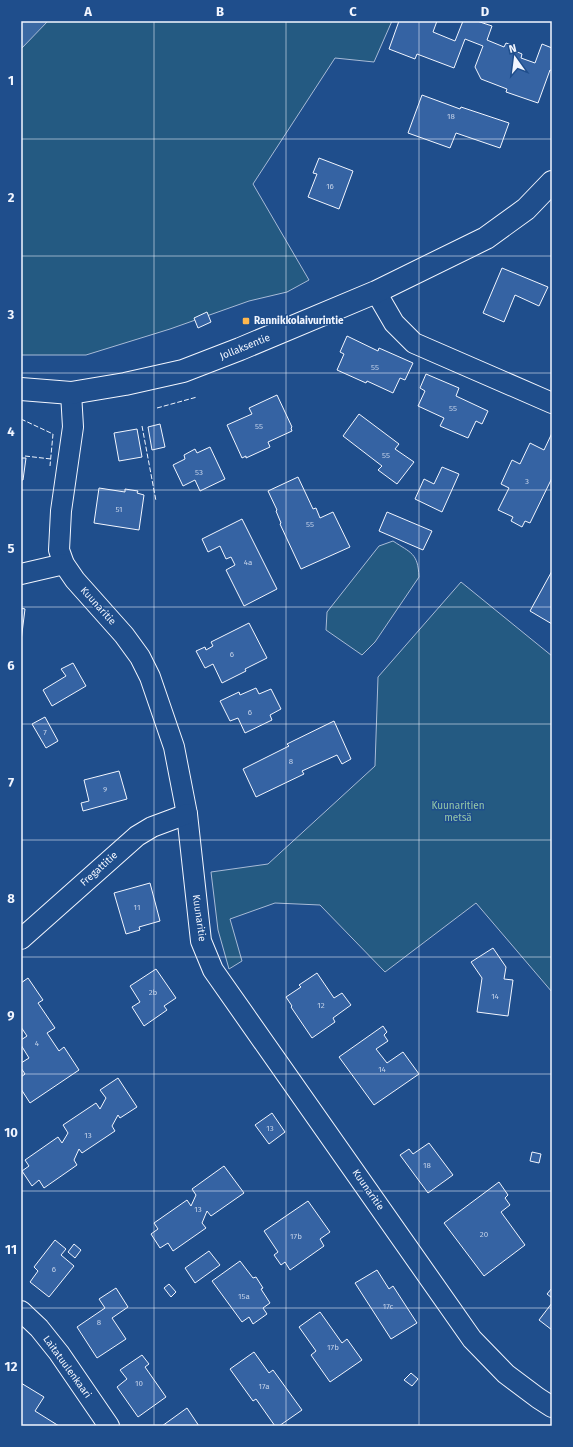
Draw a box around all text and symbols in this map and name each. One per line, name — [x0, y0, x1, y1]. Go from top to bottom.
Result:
text: A — [83, 4, 92, 19]
text: B — [216, 4, 224, 19]
text: C — [349, 4, 357, 19]
text: D — [481, 4, 490, 19]
north arrow — [495, 38, 535, 78]
text: N — [508, 42, 518, 56]
text: 1 — [8, 73, 14, 88]
house number: 18 — [447, 112, 456, 121]
house number: 16 — [326, 182, 334, 191]
text: 2 — [8, 190, 15, 205]
text: 3 — [7, 307, 15, 322]
place label: Rannikkolaivurintie — [254, 315, 344, 327]
marker: Rannikkolaivurintie — [241, 316, 251, 326]
street label: Jollaksentie — [218, 331, 272, 363]
house number: 55 — [371, 363, 379, 372]
house number: 55 — [449, 404, 457, 413]
house number: 55 — [255, 422, 263, 431]
text: 4 — [7, 424, 15, 439]
house number: 55 — [382, 451, 390, 460]
house number: 53 — [195, 468, 203, 477]
house number: 3 — [525, 477, 529, 486]
house number: 51 — [115, 505, 123, 514]
house number: 55 — [306, 520, 314, 529]
text: 5 — [8, 541, 15, 556]
house number: 4a — [244, 558, 252, 567]
street label: Kuunaritie — [78, 584, 118, 628]
house number: 6 — [230, 650, 234, 659]
text: 6 — [7, 658, 15, 673]
house number: 6 — [248, 708, 252, 717]
house number: 7 — [43, 728, 47, 737]
house number: 8 — [289, 757, 294, 766]
text: 7 — [8, 775, 14, 790]
house number: 9 — [103, 785, 107, 794]
park label: Kuunaritien metsä — [431, 800, 485, 824]
street label: Fregattitie — [78, 849, 120, 889]
text: 8 — [7, 891, 15, 906]
street label: Kuunaritie — [190, 894, 208, 942]
house number: 11 — [134, 903, 140, 912]
house number: 2b — [149, 988, 158, 997]
house number: 14 — [491, 992, 500, 1001]
house number: 12 — [317, 1001, 325, 1010]
text: 9 — [7, 1008, 15, 1023]
house number: 4 — [35, 1039, 40, 1048]
house number: 14 — [378, 1065, 387, 1074]
house number: 13 — [266, 1124, 274, 1133]
text: 10 — [4, 1125, 18, 1140]
house number: 13 — [84, 1131, 92, 1140]
house number: 18 — [423, 1161, 432, 1170]
street label: Kuunaritie — [350, 1167, 386, 1213]
house number: 13 — [194, 1205, 202, 1214]
house number: 20 — [480, 1230, 489, 1239]
house number: 17b — [290, 1232, 302, 1241]
text: 11 — [5, 1242, 17, 1257]
house number: 6 — [52, 1265, 56, 1274]
house number: 15a — [238, 1292, 250, 1301]
house number: 17c — [383, 1302, 393, 1311]
house number: 8 — [97, 1318, 102, 1327]
street label: Laitatuulenkaari — [40, 1334, 94, 1401]
house number: 17b — [327, 1343, 339, 1352]
text: 12 — [5, 1359, 18, 1374]
house number: 10 — [135, 1379, 143, 1388]
house number: 17a — [258, 1382, 270, 1391]

